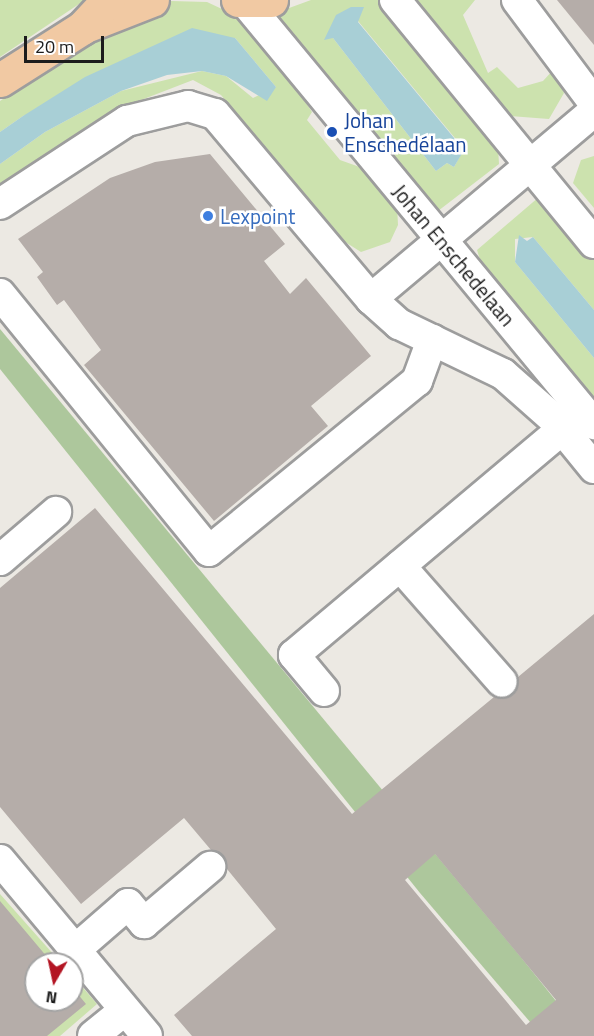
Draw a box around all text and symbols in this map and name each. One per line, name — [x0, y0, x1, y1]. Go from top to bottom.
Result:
scale bar — [27, 24, 106, 62]
text: 20 m — [35, 33, 74, 60]
place label: Johan Enschedélaan — [344, 107, 467, 157]
marker: Johan Enschedélaan — [325, 125, 339, 139]
street label: Johan Enschedelaan — [387, 179, 521, 331]
place label: Lexpoint — [220, 203, 295, 229]
marker: Lexpoint — [201, 209, 215, 223]
north arrow — [24, 952, 84, 1012]
text: N — [44, 985, 59, 1011]

